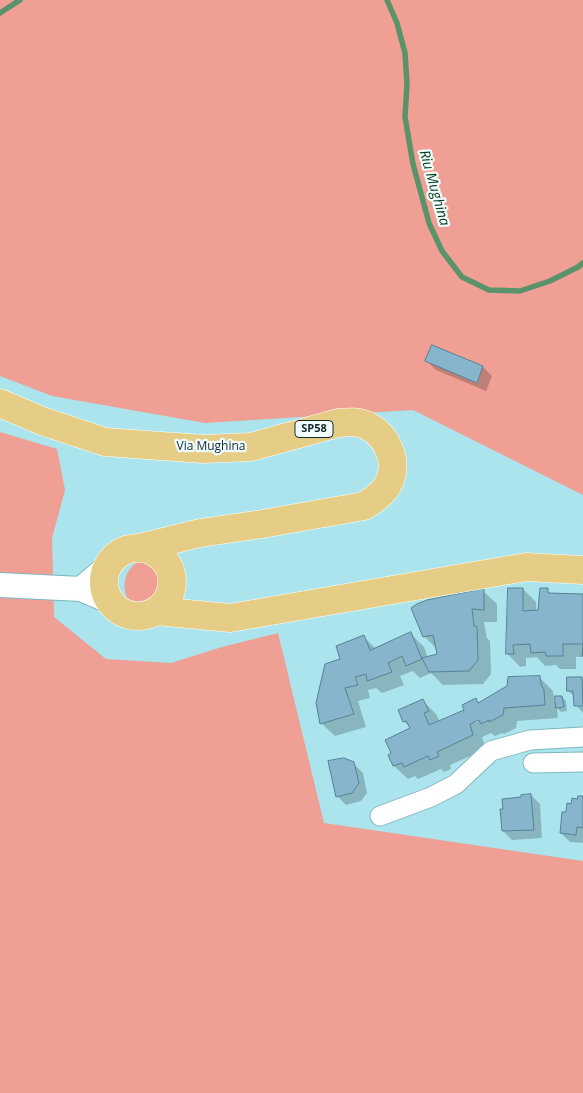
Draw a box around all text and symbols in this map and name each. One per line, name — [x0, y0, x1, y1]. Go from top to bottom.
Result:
water label: Riu Mughina — [415, 148, 453, 228]
road number: SP58 — [295, 420, 333, 438]
street label: Via Mughina — [176, 440, 246, 454]

